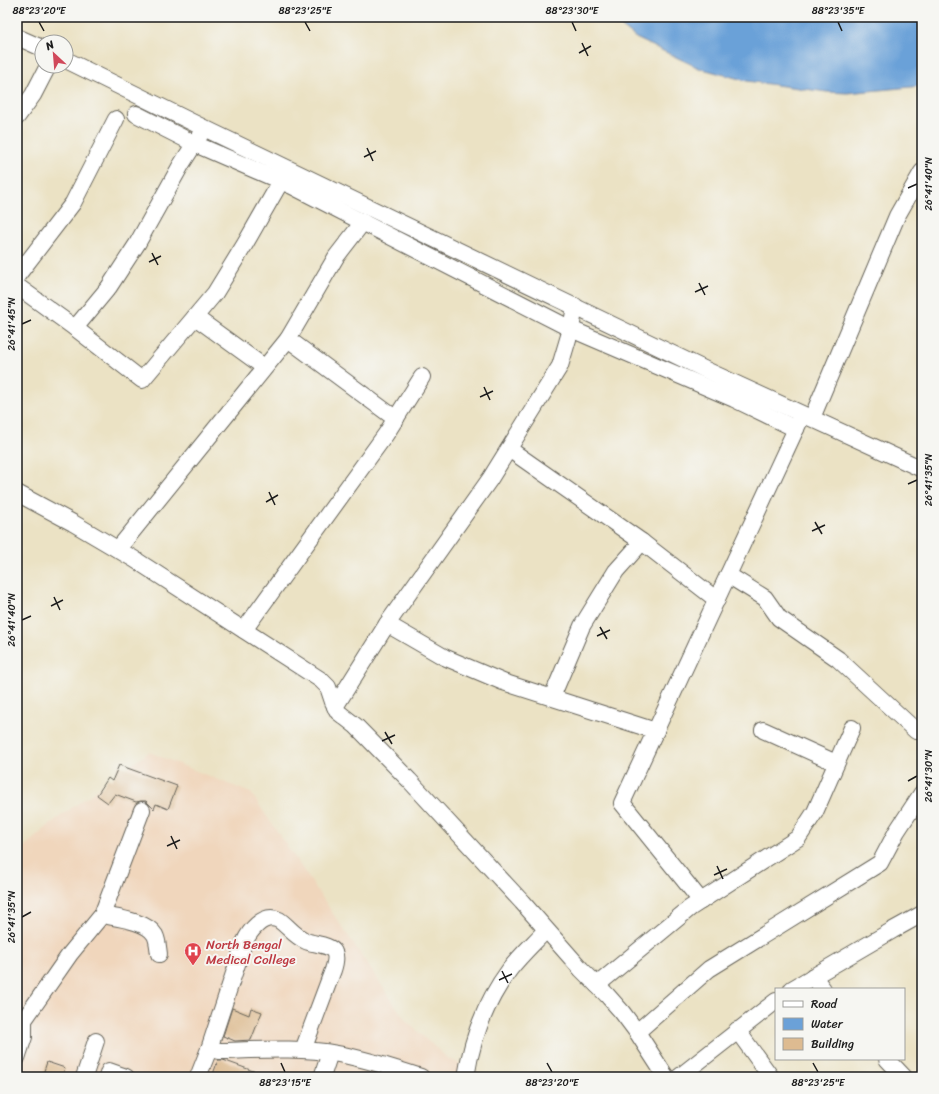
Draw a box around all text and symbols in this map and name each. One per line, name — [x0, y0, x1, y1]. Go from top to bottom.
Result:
text: 88°23'20"E — [12, 2, 67, 20]
text: 88°23'25"E — [279, 2, 333, 20]
text: 88°23'30"E — [546, 2, 600, 20]
text: 88°23'35"E — [812, 2, 866, 20]
north arrow — [34, 34, 74, 74]
text: N — [41, 35, 58, 56]
text: 26°41'40"N — [920, 157, 938, 211]
text: 26°41'45"N — [3, 297, 21, 351]
text: 26°41'35"N — [920, 454, 938, 506]
text: 26°41'40"N — [3, 593, 21, 647]
text: 26°41'30"N — [920, 749, 938, 802]
text: 26°41'35"N — [3, 891, 21, 943]
place label: North Bengal Medical College — [206, 933, 295, 971]
hospital icon: North Bengal Medical College — [183, 941, 203, 966]
legend — [775, 988, 905, 1060]
text: Road — [811, 993, 838, 1015]
text: Water — [811, 1013, 844, 1035]
text: Building — [811, 1033, 854, 1055]
text: 88°23'15"E — [259, 1074, 312, 1092]
text: 88°23'20"E — [525, 1074, 580, 1092]
text: 88°23'25"E — [792, 1074, 846, 1092]

